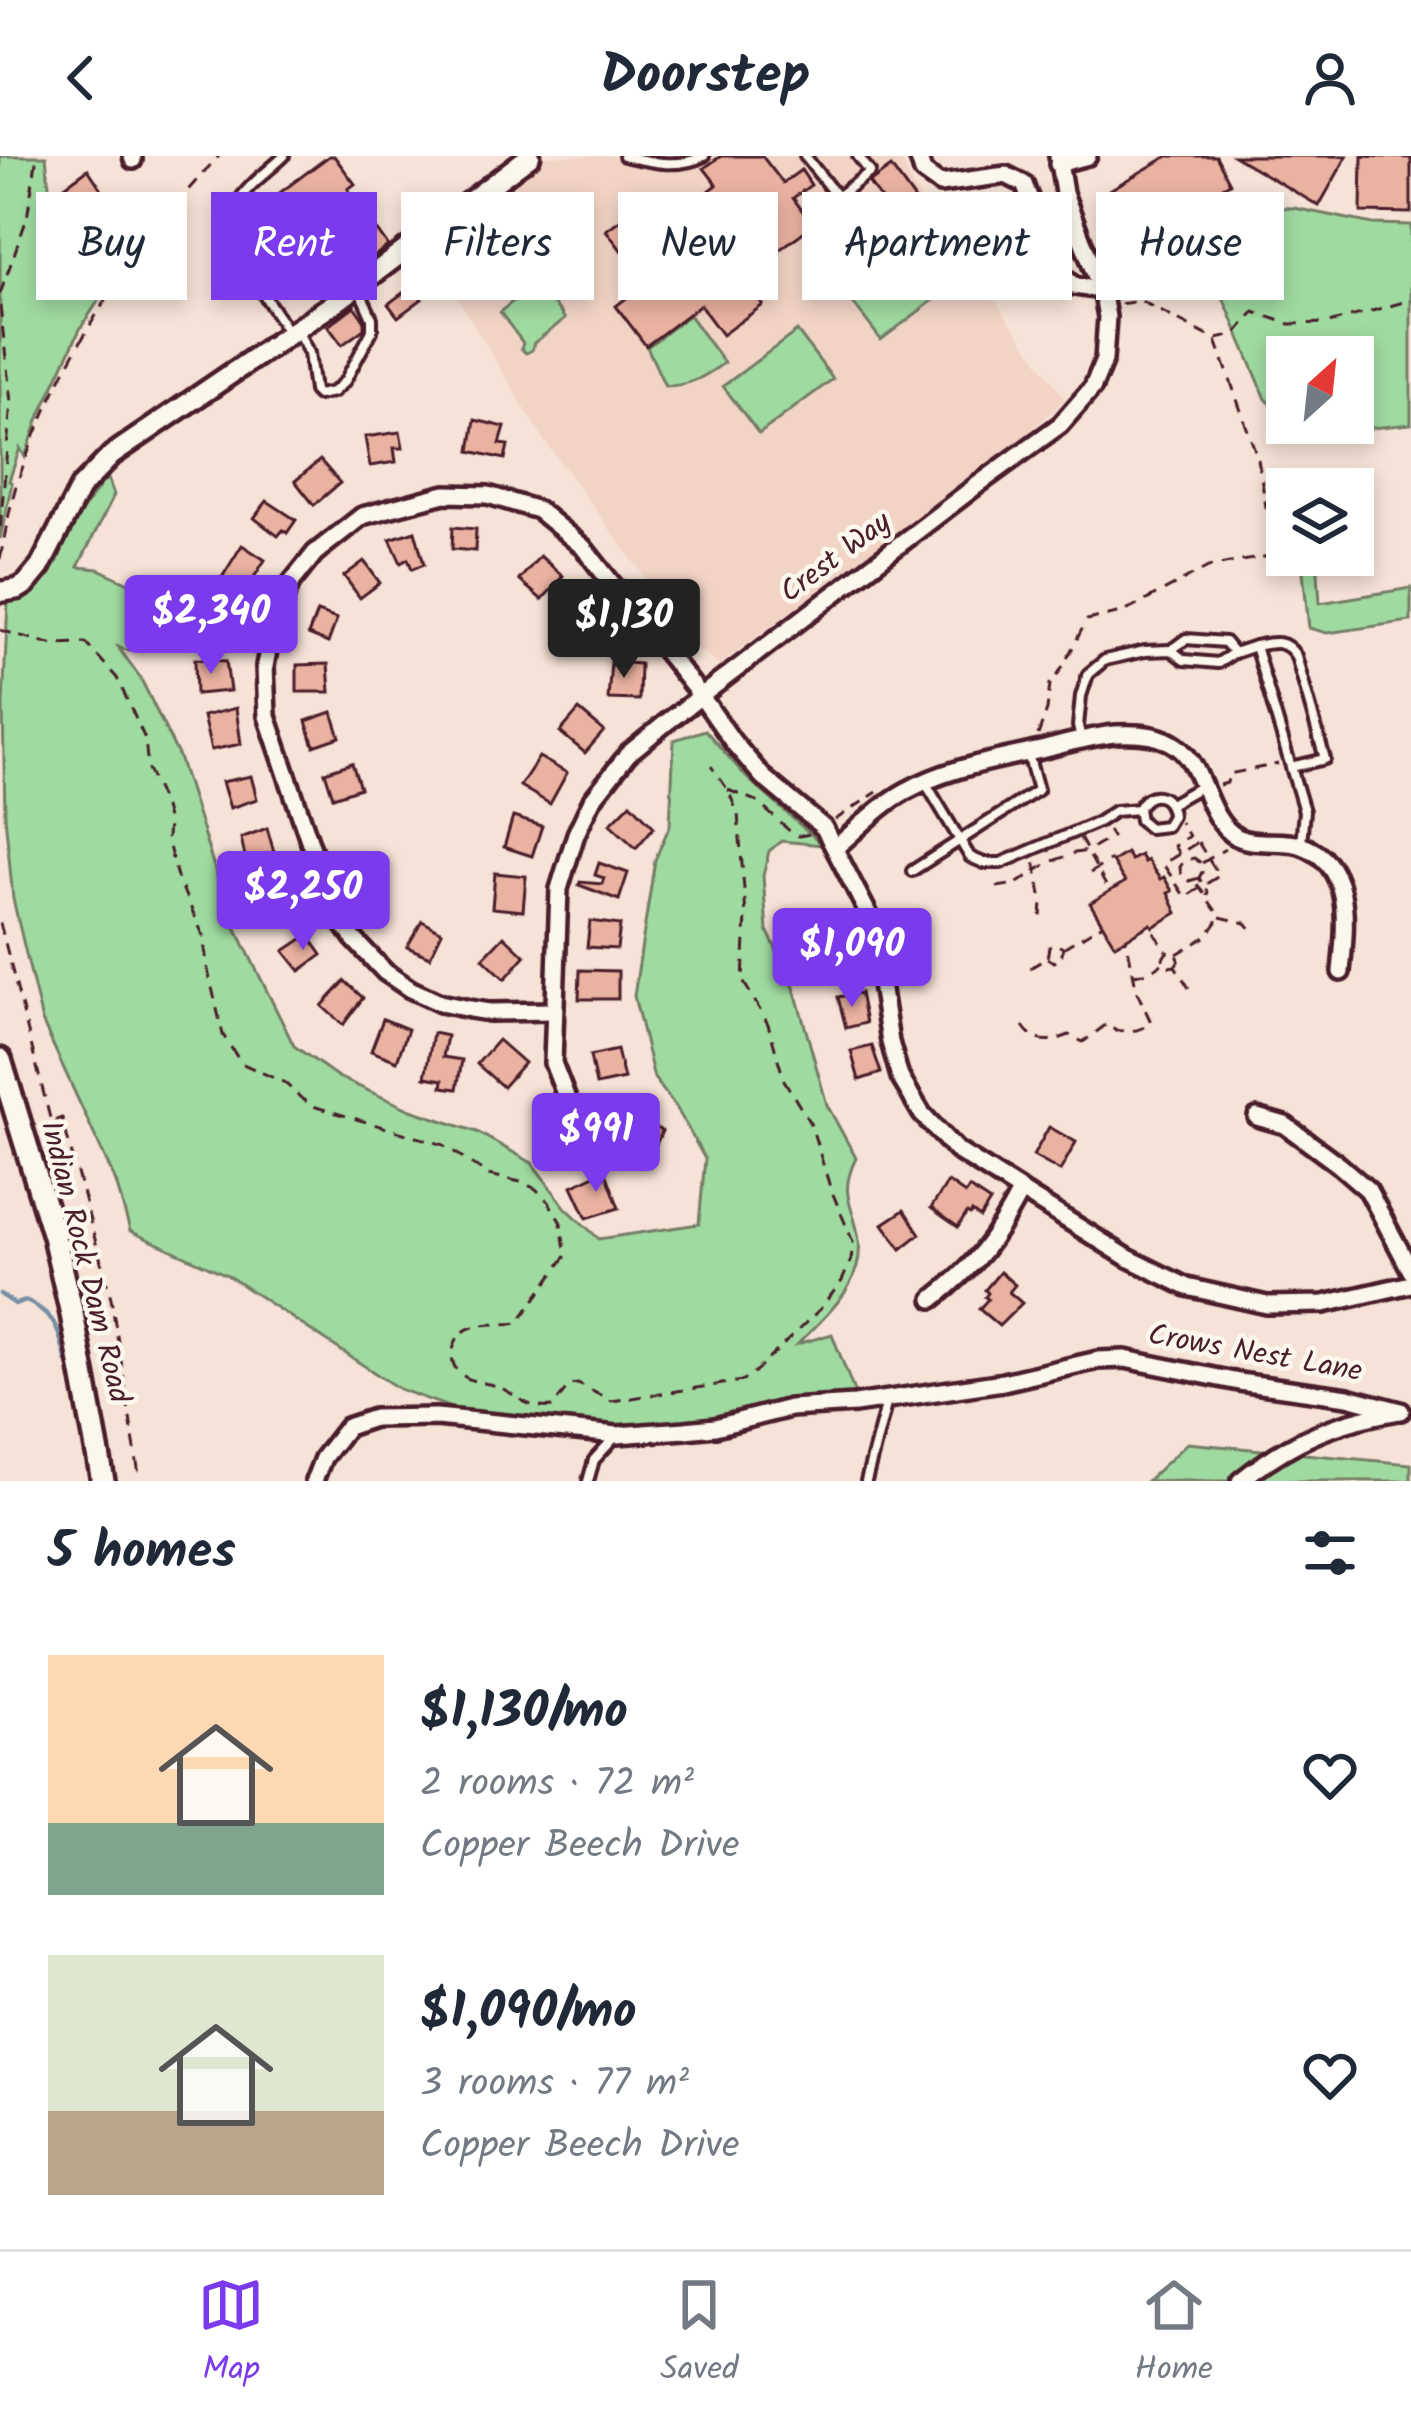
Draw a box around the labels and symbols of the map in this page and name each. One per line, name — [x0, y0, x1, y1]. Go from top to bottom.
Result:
north arrow — [1266, 336, 1374, 444]
street label: Crest Way — [770, 499, 903, 616]
pin: $2,340 — [113, 575, 309, 677]
pin: $1,130 — [526, 579, 722, 681]
pin: $2,250 — [205, 851, 401, 953]
pin: $1,090 — [754, 908, 950, 1010]
pin: $991 — [525, 1093, 667, 1195]
street label: Indian Rock Dam Road — [26, 1116, 143, 1409]
street label: Crows Nest Lane — [1144, 1312, 1366, 1396]

